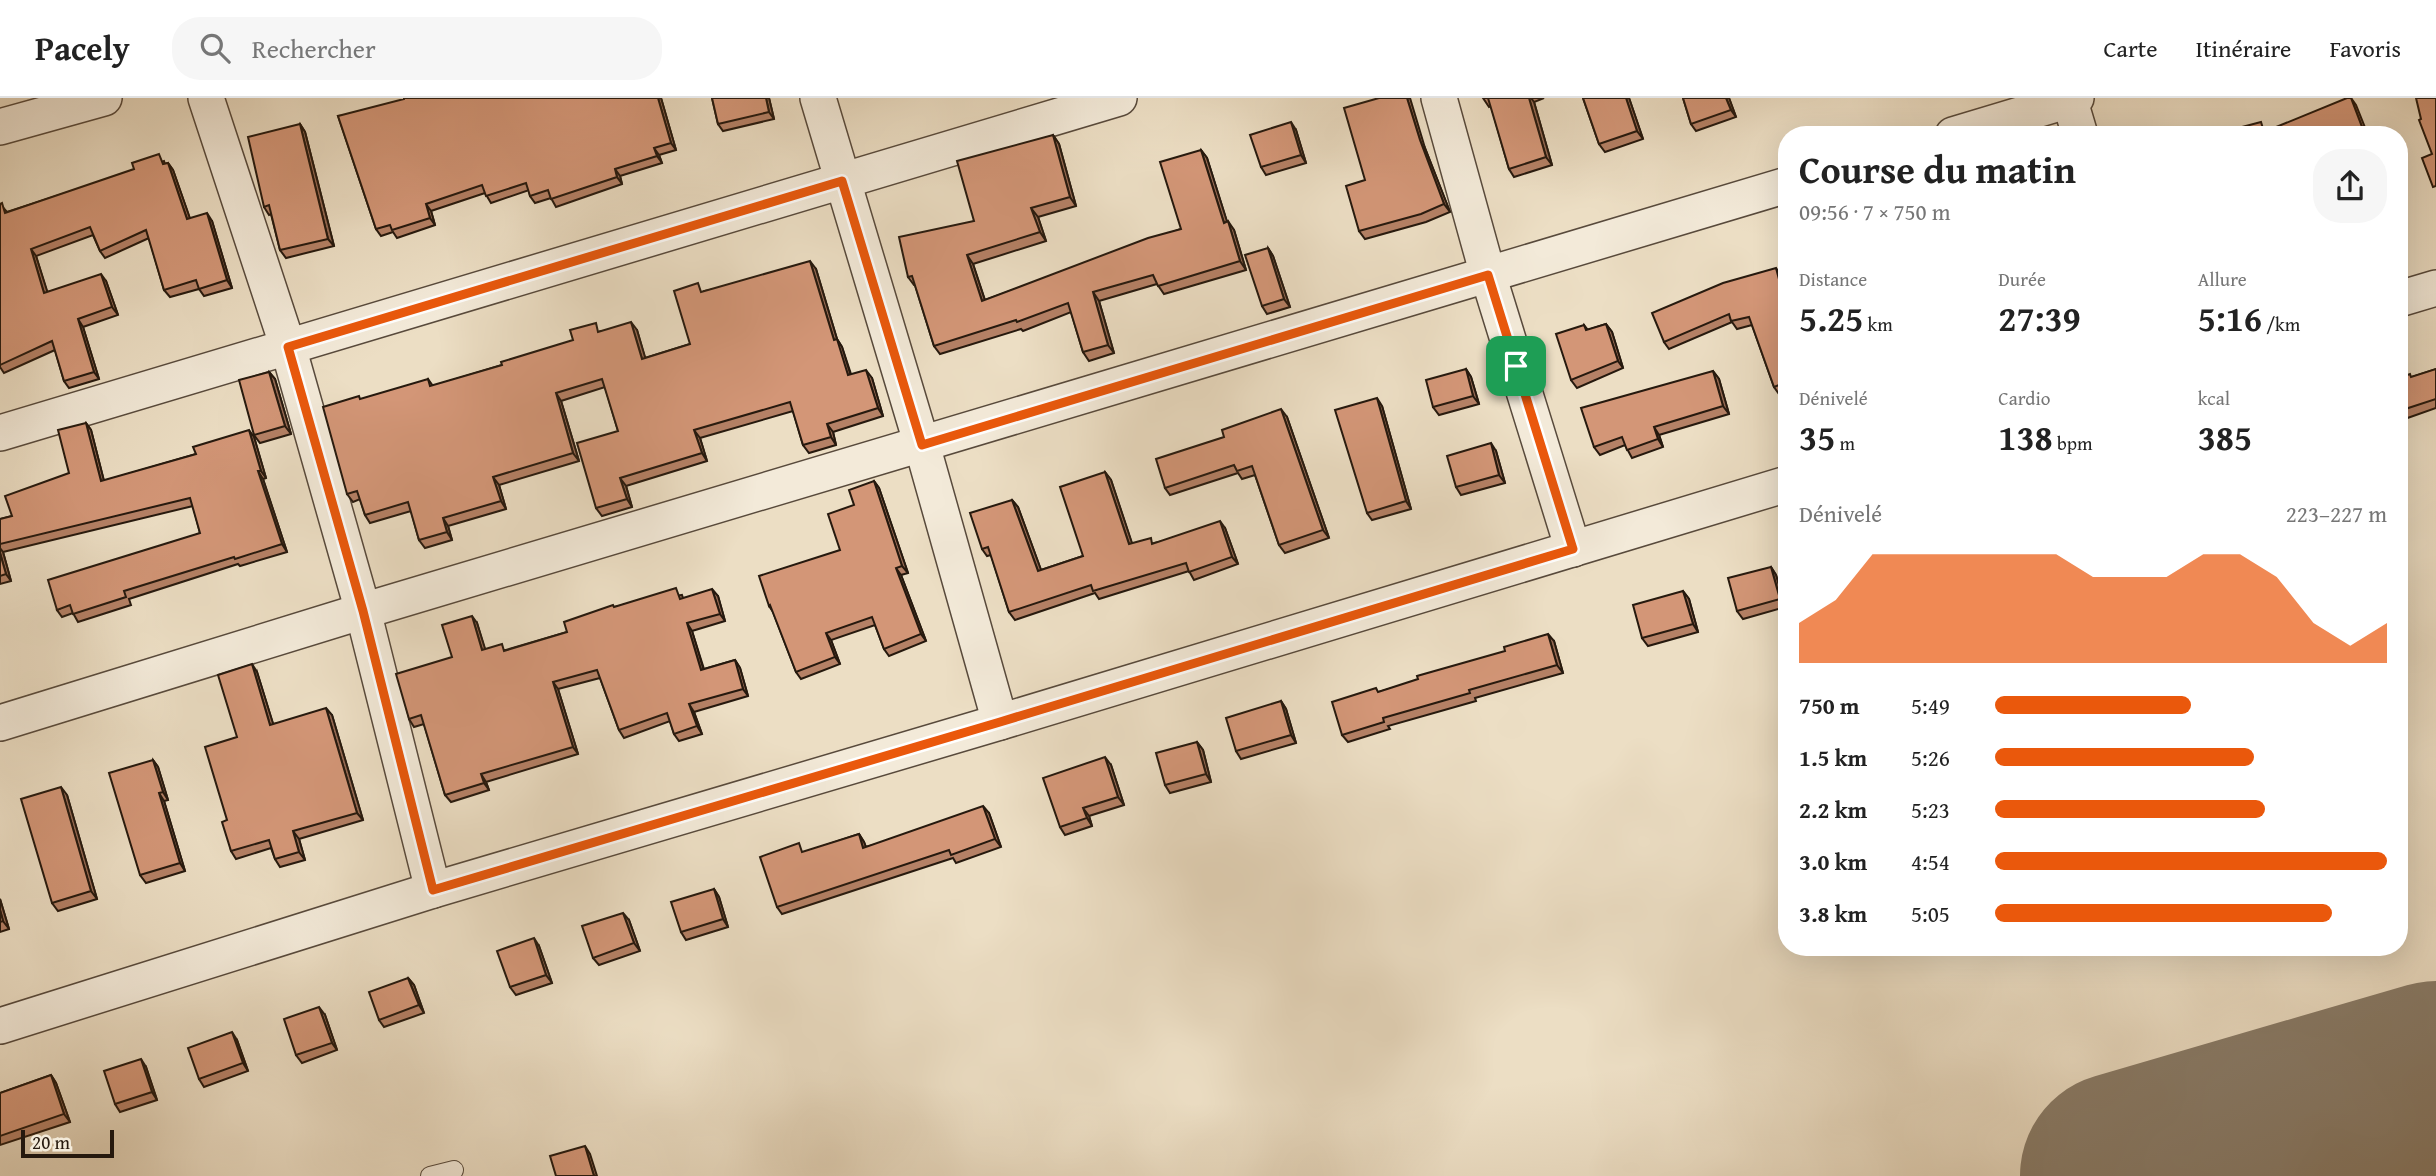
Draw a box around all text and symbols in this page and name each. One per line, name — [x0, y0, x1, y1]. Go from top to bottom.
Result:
search box — [172, 17, 662, 80]
text: Pacely — [35, 24, 130, 72]
icon: search — [196, 29, 234, 67]
text: Rechercher — [252, 29, 376, 68]
text: Carte — [2104, 31, 2158, 66]
text: Itinéraire — [2196, 31, 2291, 66]
text: Favoris — [2329, 31, 2401, 66]
text: Course du matin — [1799, 141, 2076, 197]
button: share — [2313, 149, 2387, 223]
text: 09:56 · 7 × 750 m — [1799, 195, 1951, 228]
text: Distance — [1799, 265, 1867, 293]
text: Durée — [1998, 265, 2046, 293]
text: Allure — [2198, 265, 2247, 293]
text: 5.25 — [1799, 293, 1863, 344]
text: 27:39 — [1998, 293, 2081, 344]
text: 5:16 — [2198, 293, 2262, 344]
text: km — [1863, 310, 1893, 338]
text: /km — [2262, 310, 2300, 338]
pin — [1486, 336, 1546, 396]
icon: arrive — [1497, 347, 1535, 385]
text: Dénivelé — [1799, 384, 1868, 412]
text: Cardio — [1998, 384, 2050, 412]
text: kcal — [2198, 384, 2230, 412]
text: 35 — [1799, 412, 1835, 463]
text: 138 — [1998, 412, 2053, 463]
text: 385 — [2198, 412, 2252, 463]
text: m — [1835, 429, 1855, 457]
text: bpm — [2053, 429, 2093, 457]
text: Dénivelé — [1799, 497, 1882, 530]
text: 223–227 m — [2286, 497, 2387, 530]
text: 750 m — [1799, 689, 1860, 722]
text: 5:49 — [1911, 689, 1950, 722]
text: 1.5 km — [1799, 741, 1867, 774]
text: 5:26 — [1911, 741, 1950, 774]
text: 2.2 km — [1799, 793, 1867, 826]
text: 5:23 — [1911, 793, 1950, 826]
text: 3.0 km — [1799, 845, 1867, 878]
text: 4:54 — [1911, 845, 1950, 878]
text: 3.8 km — [1799, 897, 1867, 930]
text: 5:05 — [1911, 897, 1950, 930]
scale bar — [21, 1127, 114, 1159]
text: 20 m — [32, 1128, 70, 1156]

